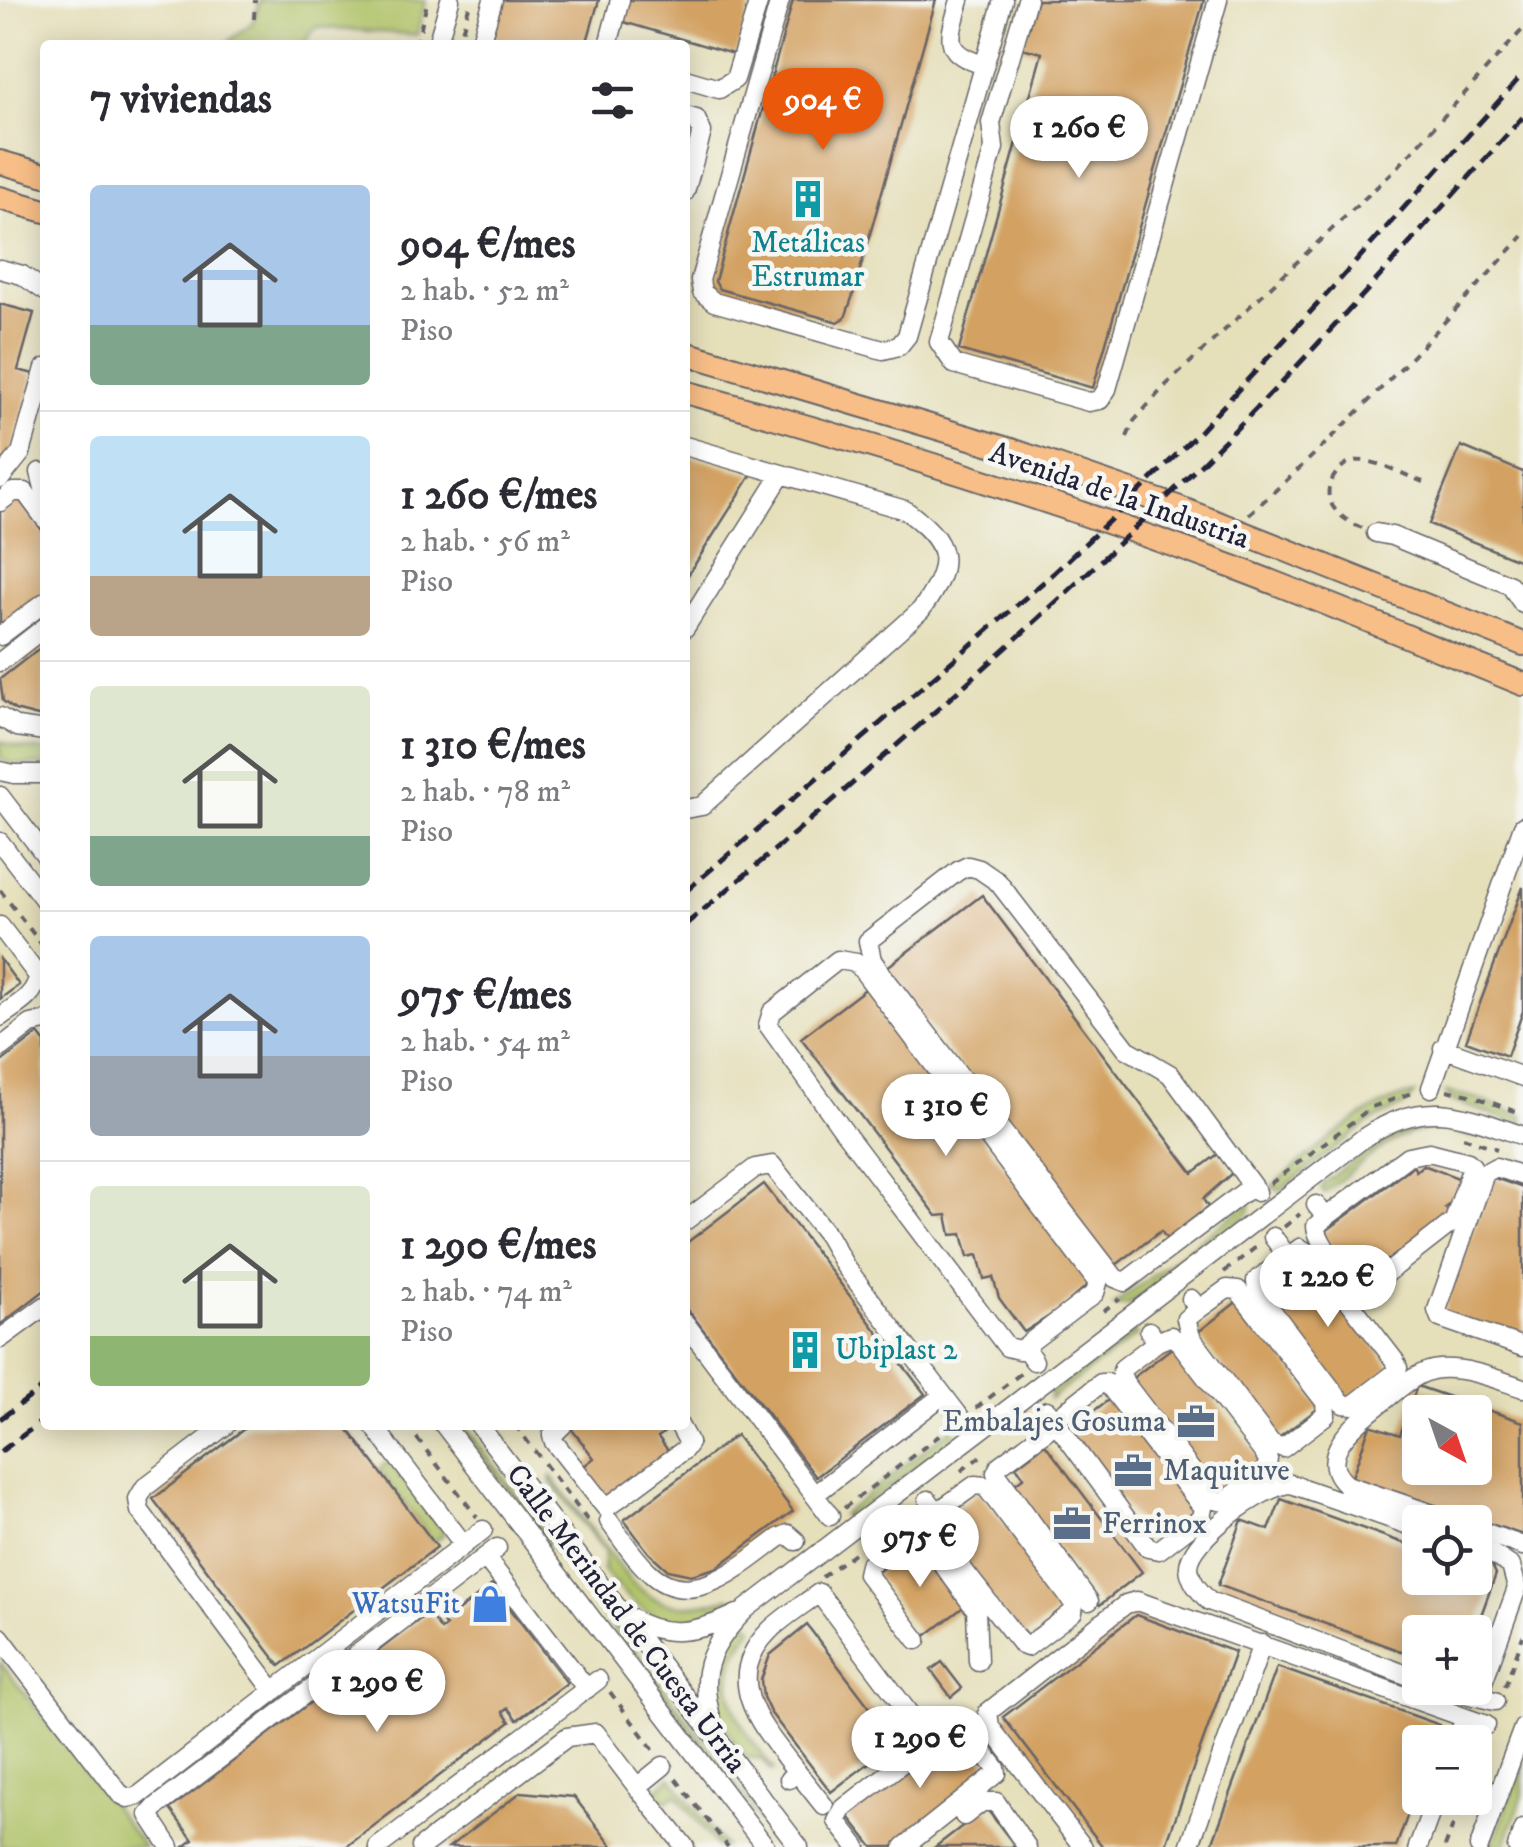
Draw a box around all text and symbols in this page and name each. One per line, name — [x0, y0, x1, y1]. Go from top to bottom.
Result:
pin: 904 € — [753, 68, 893, 153]
icon: filters — [585, 73, 640, 128]
text: 7 viviendas — [90, 74, 272, 126]
text: 904 € — [784, 80, 862, 120]
pin: 1 260 € — [987, 96, 1171, 181]
text: 1 260 € — [1032, 108, 1126, 148]
building icon: Metálicas Estrumar — [787, 178, 829, 220]
text: 904 €/mes — [400, 219, 576, 271]
icon: home — [170, 225, 290, 345]
place label: Metálicas Estrumar — [751, 225, 865, 296]
text: 2 hab. · 52 m² — [400, 271, 569, 311]
text: Piso — [400, 311, 453, 351]
street label: Avenida de la Industria — [984, 434, 1254, 558]
text: 1 260 €/mes — [400, 470, 597, 522]
icon: home — [170, 476, 290, 596]
text: 2 hab. · 56 m² — [400, 522, 570, 562]
text: Piso — [400, 562, 453, 602]
text: 1 310 €/mes — [400, 720, 586, 772]
icon: home — [170, 726, 290, 846]
text: 2 hab. · 78 m² — [400, 772, 570, 812]
text: Piso — [400, 812, 453, 852]
text: 975 €/mes — [400, 970, 572, 1022]
icon: home — [170, 976, 290, 1096]
text: 2 hab. · 54 m² — [400, 1022, 570, 1062]
text: Piso — [400, 1062, 453, 1102]
pin: 1 310 € — [854, 1074, 1038, 1159]
text: 1 310 € — [903, 1086, 989, 1126]
text: 1 290 €/mes — [400, 1220, 597, 1272]
icon: home — [170, 1226, 290, 1346]
pin: 1 220 € — [1236, 1245, 1420, 1330]
text: 1 220 € — [1282, 1257, 1374, 1297]
text: 2 hab. · 74 m² — [400, 1272, 572, 1312]
text: Piso — [400, 1312, 453, 1352]
building icon: Ubiplast 2 — [784, 1329, 826, 1371]
place label: Ubiplast 2 — [835, 1332, 958, 1369]
north arrow — [1402, 1395, 1492, 1485]
map controls — [1402, 1395, 1492, 1815]
office icon: Embalajes Gosuma — [1175, 1401, 1217, 1443]
place label: Embalajes Gosuma — [942, 1404, 1166, 1441]
office icon: Maquituve — [1112, 1450, 1154, 1492]
place label: Maquituve — [1163, 1453, 1290, 1490]
street label: Calle Merindad de Cuesta Urria — [498, 1457, 754, 1781]
office icon: Ferrinox — [1051, 1503, 1093, 1545]
pin: 975 € — [850, 1505, 990, 1590]
button: locate — [1402, 1505, 1492, 1595]
place label: Ferrinox — [1102, 1506, 1207, 1543]
text: 975 € — [883, 1517, 957, 1557]
shop icon: WatsuFit — [469, 1583, 511, 1625]
place label: WatsuFit — [351, 1586, 460, 1623]
button: + — [1402, 1615, 1492, 1705]
pin: 1 290 € — [285, 1650, 469, 1735]
text: 1 290 € — [330, 1662, 424, 1702]
pin: 1 290 € — [828, 1706, 1012, 1791]
text: 1 290 € — [873, 1718, 967, 1758]
button: − — [1402, 1725, 1492, 1815]

